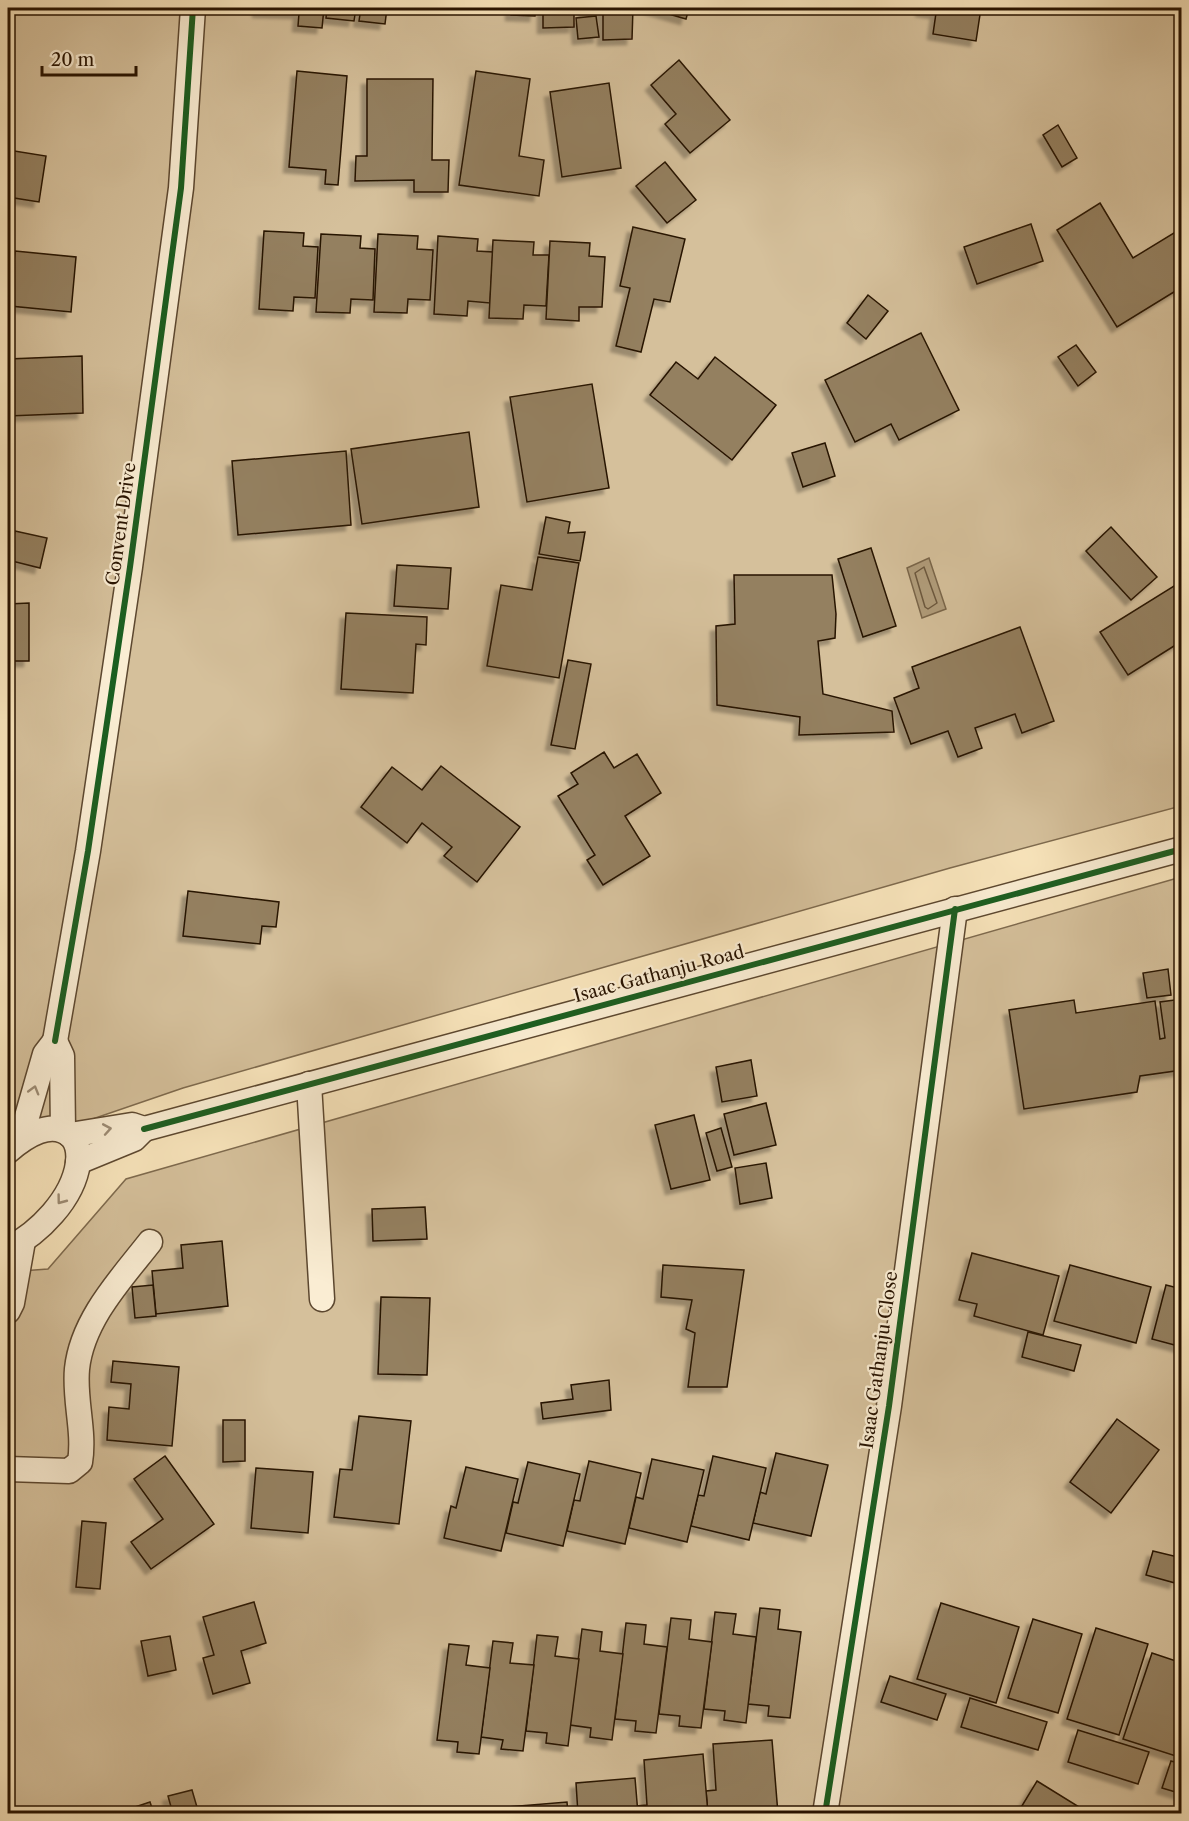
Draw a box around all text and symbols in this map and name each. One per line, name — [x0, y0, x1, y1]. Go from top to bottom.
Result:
scale bar — [42, 39, 136, 77]
text: 20 m — [51, 49, 95, 71]
street label: Convent Drive — [101, 461, 141, 587]
street label: Isaac Gathanju Road — [571, 941, 747, 1007]
one-way arrow — [27, 1085, 39, 1096]
one-way arrow — [102, 1123, 112, 1135]
one-way arrow — [57, 1194, 68, 1205]
street label: Isaac Gathanju Close — [856, 1270, 902, 1450]

